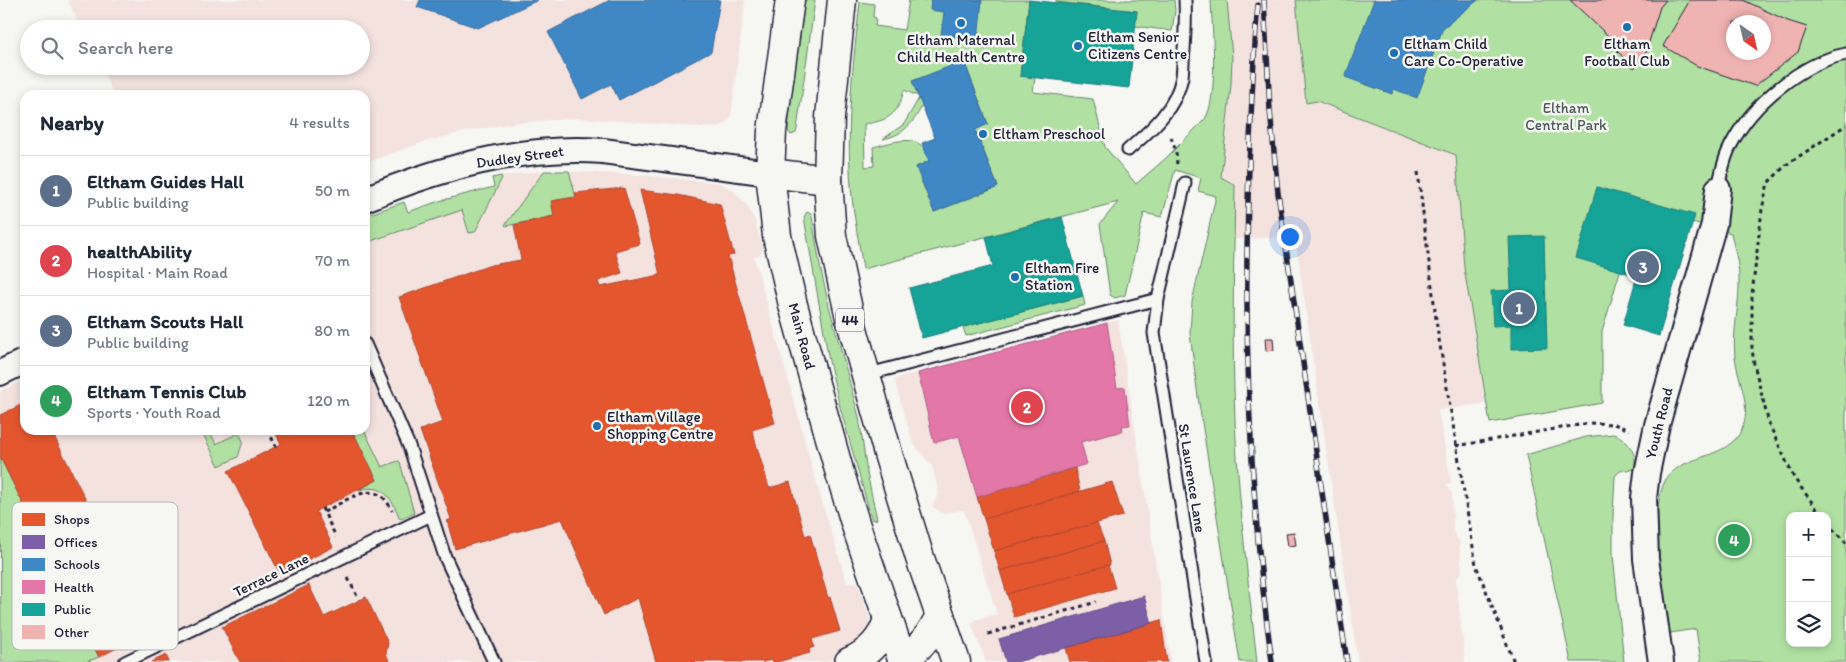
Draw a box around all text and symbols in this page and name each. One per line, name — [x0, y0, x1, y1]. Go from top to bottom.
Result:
north arrow — [1726, 15, 1771, 60]
marker: Eltham Maternal Child Health Centre — [955, 17, 967, 29]
search box — [20, 20, 370, 75]
marker: Eltham Football Club — [1621, 21, 1633, 33]
place label: Eltham Senior Citizens Centre — [1088, 28, 1187, 63]
place label: Eltham Maternal Child Health Centre — [897, 31, 1025, 66]
icon: search — [38, 34, 66, 62]
place label: Eltham Child Care Co-Operative — [1404, 35, 1524, 70]
place label: Eltham Football Club — [1584, 35, 1670, 70]
text: Search here — [78, 36, 173, 59]
marker: Eltham Senior Citizens Centre — [1072, 40, 1084, 52]
marker: Eltham Child Care Co-Operative — [1388, 47, 1400, 59]
park label: Eltham Central Park — [1525, 99, 1607, 134]
text: Nearby — [40, 110, 104, 135]
text: 4 results — [289, 113, 350, 132]
place label: Eltham Preschool — [993, 125, 1106, 143]
marker: Eltham Preschool — [977, 128, 989, 140]
street label: Dudley Street — [475, 142, 565, 172]
text: Eltham Guides Hall — [87, 170, 244, 193]
text: 1 — [52, 181, 60, 200]
text: 50 m — [315, 181, 350, 200]
text: Public building — [87, 193, 189, 212]
your location — [1277, 224, 1303, 250]
text: healthAbility — [87, 240, 192, 263]
pin: 3 — [1627, 248, 1659, 286]
text: 2 — [52, 251, 60, 270]
text: 70 m — [315, 251, 350, 270]
place label: Eltham Fire Station — [1025, 259, 1099, 294]
text: Hospital · Main Road — [87, 263, 228, 282]
marker: Eltham Fire Station — [1009, 271, 1021, 283]
pin: 1 — [1503, 289, 1535, 327]
street label: Main Road — [784, 301, 820, 371]
road number: 44 — [836, 308, 864, 332]
text: Eltham Scouts Hall — [87, 310, 243, 333]
text: 3 — [52, 321, 60, 340]
text: 80 m — [314, 321, 350, 340]
text: Public building — [87, 333, 189, 352]
text: Eltham Tennis Club — [87, 380, 246, 403]
street label: Youth Road — [1641, 385, 1677, 461]
pin: 2 — [1011, 388, 1043, 426]
text: 4 — [51, 391, 61, 410]
text: 120 m — [307, 391, 350, 410]
text: Sports · Youth Road — [87, 403, 221, 422]
place label: Eltham Village Shopping Centre — [607, 408, 714, 443]
marker: Eltham Village Shopping Centre — [591, 420, 603, 432]
street label: St Laurence Lane — [1174, 422, 1210, 534]
legend — [12, 502, 178, 650]
text: Shops — [54, 511, 90, 528]
map controls — [1786, 512, 1831, 647]
button: + — [1786, 512, 1831, 557]
pin: 4 — [1718, 521, 1750, 559]
text: Offices — [54, 534, 97, 551]
street label: Terrace Lane — [230, 549, 312, 601]
text: Schools — [54, 556, 100, 573]
button: − — [1786, 557, 1831, 602]
text: Health — [54, 579, 94, 596]
text: Public — [54, 601, 92, 618]
button: layers — [1786, 602, 1831, 647]
text: Other — [54, 624, 89, 641]

